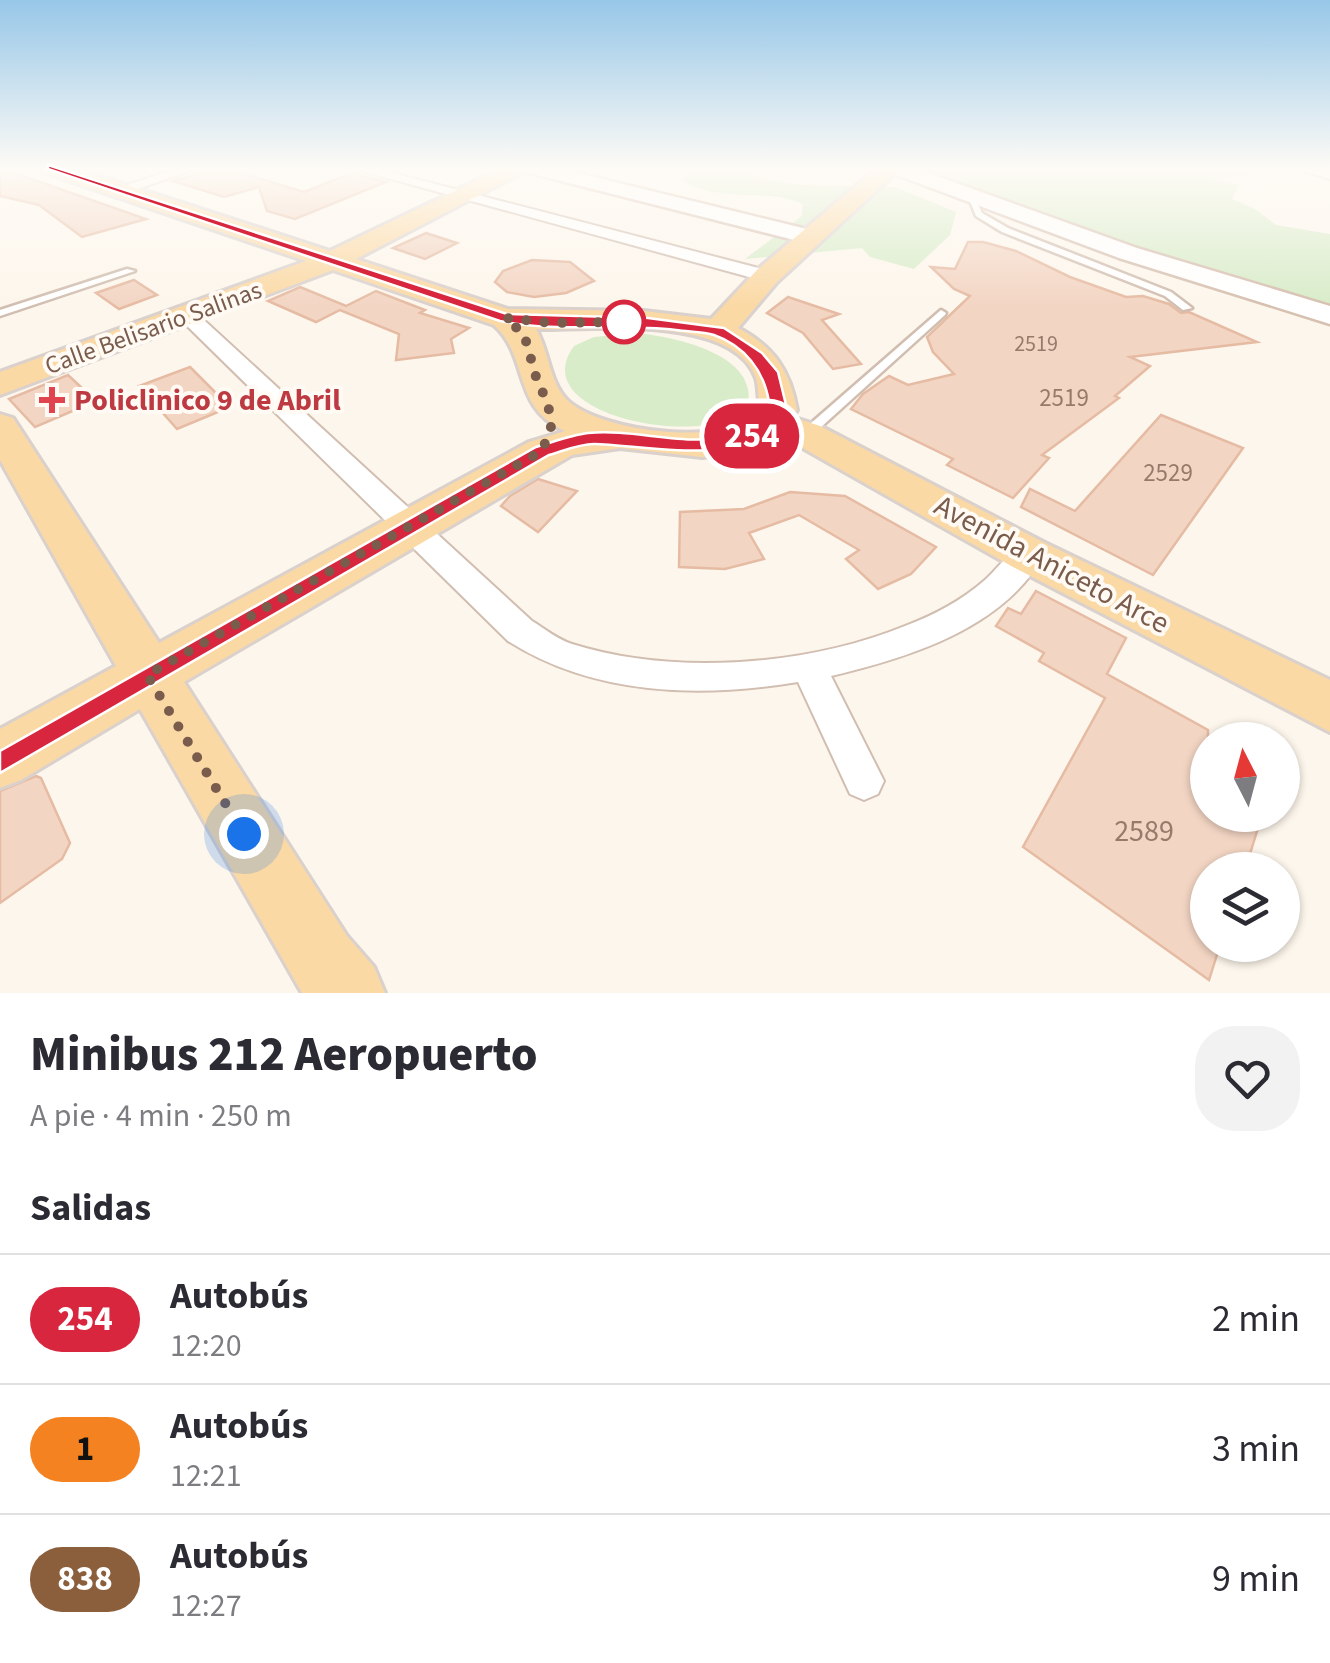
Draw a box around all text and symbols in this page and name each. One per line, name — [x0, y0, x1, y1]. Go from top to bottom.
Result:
street label: Calle Belisario Salinas — [40, 272, 267, 384]
unlabelled marker — [603, 301, 645, 343]
house number: 2519 — [1014, 328, 1058, 360]
place label: Policlinico 9 de Abril — [74, 379, 341, 422]
house number: 2519 — [1039, 380, 1089, 416]
marker: Policlinico 9 de Abril — [39, 387, 65, 413]
line badge: 254 — [694, 404, 810, 468]
text: 254 — [724, 411, 780, 461]
house number: 2529 — [1143, 455, 1193, 491]
street label: Avenida Aniceto Arce — [927, 484, 1177, 645]
north arrow — [1190, 722, 1300, 832]
map controls — [1190, 722, 1300, 962]
your location — [219, 809, 269, 859]
house number: 2589 — [1114, 810, 1174, 853]
button: layers — [1190, 852, 1300, 962]
text: Minibus 212 Aeropuerto — [30, 1021, 538, 1089]
button: heart — [1195, 1026, 1300, 1131]
text: A pie · 4 min · 250 m — [30, 1093, 292, 1139]
text: Salidas — [30, 1181, 151, 1235]
text: Autobús — [170, 1269, 308, 1323]
text: 2 min — [1212, 1292, 1300, 1346]
text: 254 — [57, 1294, 113, 1344]
text: 12:20 — [170, 1323, 242, 1369]
text: Autobús — [170, 1399, 308, 1453]
text: 3 min — [1212, 1422, 1300, 1476]
text: 1 — [76, 1424, 94, 1474]
text: 12:21 — [170, 1453, 242, 1499]
text: Autobús — [170, 1529, 308, 1583]
text: 9 min — [1212, 1552, 1300, 1606]
text: 838 — [57, 1554, 113, 1604]
text: 12:27 — [170, 1583, 242, 1629]

